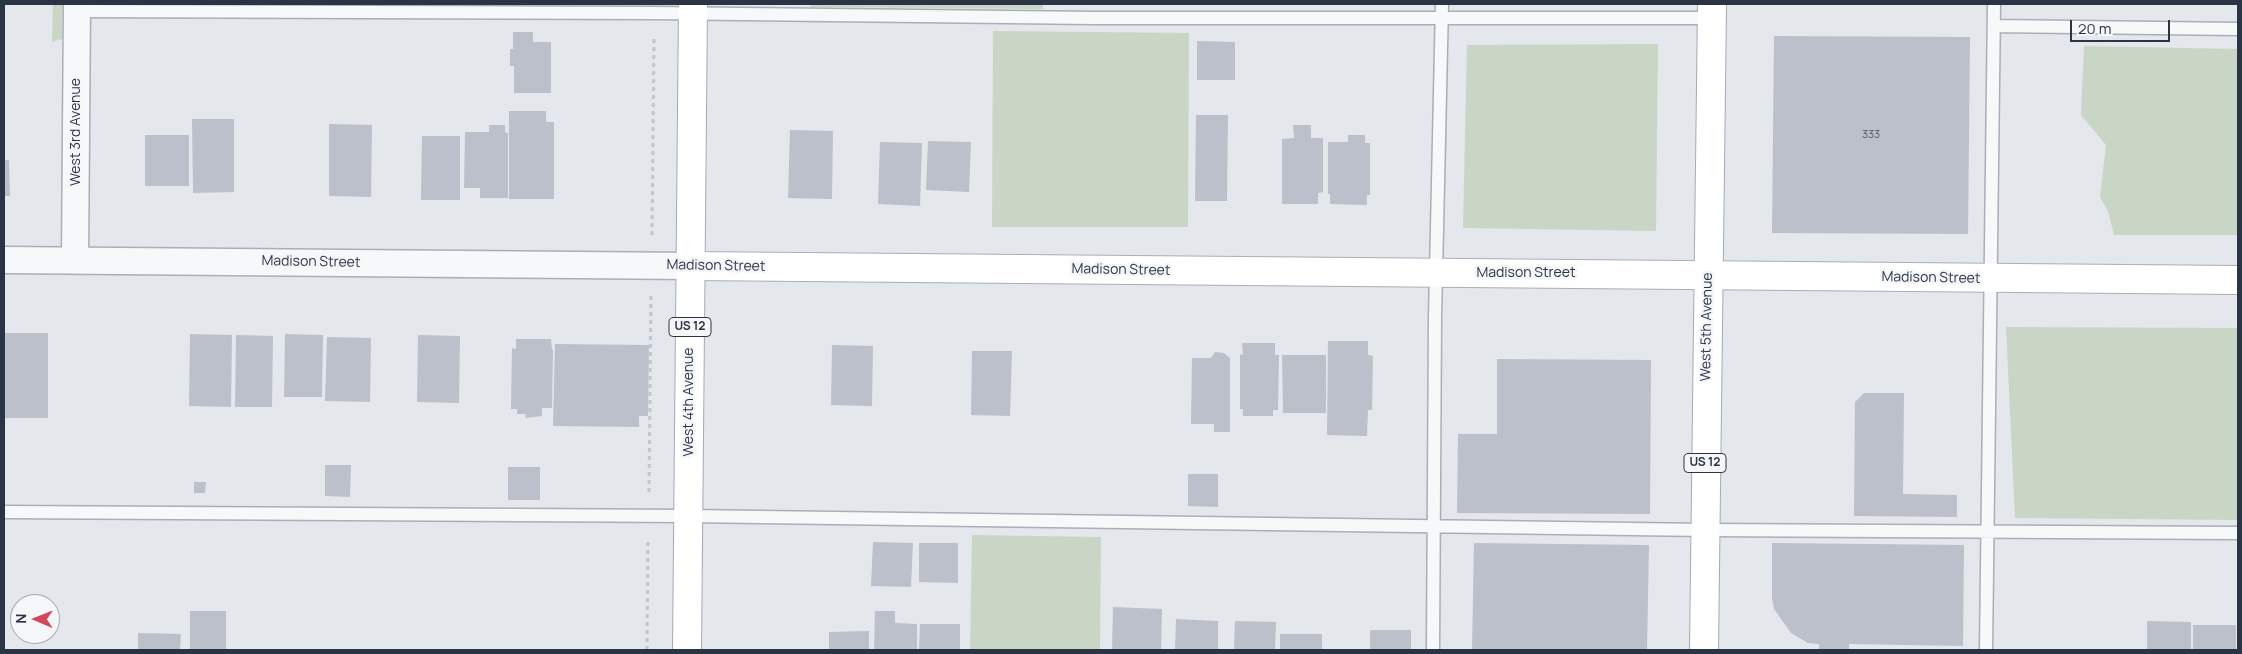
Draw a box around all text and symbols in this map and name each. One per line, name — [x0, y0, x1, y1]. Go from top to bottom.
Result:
scale bar — [2072, 10, 2172, 42]
text: 20 m — [2078, 18, 2111, 39]
street label: West 3rd Avenue — [68, 78, 84, 186]
house number: 333 — [1862, 128, 1880, 142]
street label: Madison Street — [261, 253, 361, 271]
street label: Madison Street — [666, 257, 766, 275]
street label: Madison Street — [1071, 261, 1171, 279]
street label: Madison Street — [1477, 265, 1575, 281]
street label: Madison Street — [1881, 269, 1981, 287]
street label: West 5th Avenue — [1698, 272, 1716, 382]
road number: US 12 — [669, 318, 711, 337]
street label: West 4th Avenue — [681, 347, 697, 457]
road number: US 12 — [1684, 453, 1726, 472]
north arrow — [10, 594, 60, 644]
text: N — [11, 614, 30, 624]

